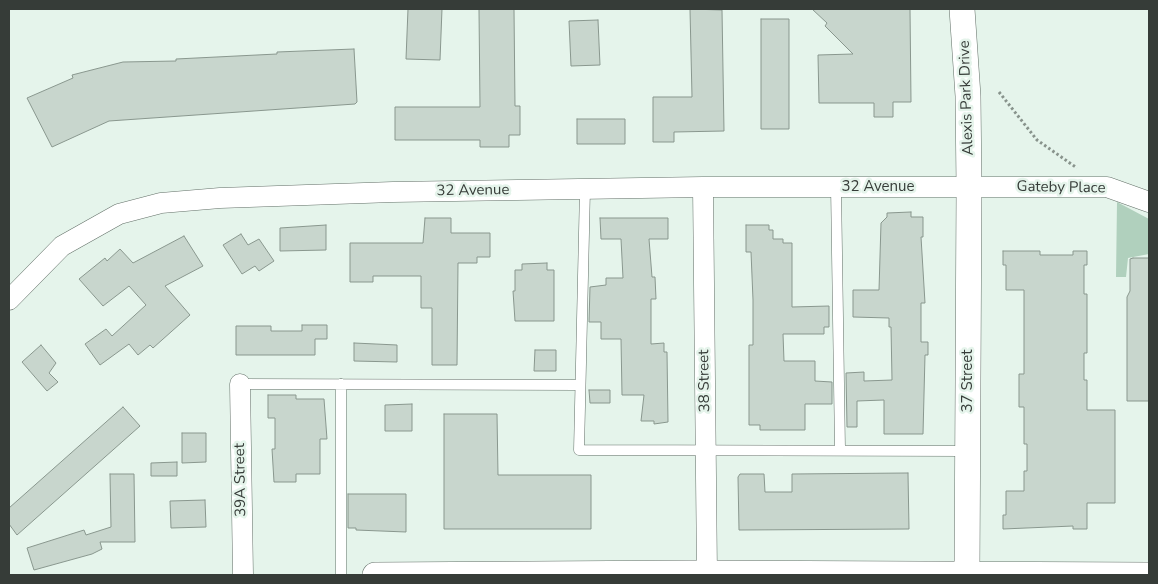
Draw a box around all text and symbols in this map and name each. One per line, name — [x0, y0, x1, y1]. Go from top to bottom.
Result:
street label: Alexis Park Drive — [956, 40, 978, 156]
street label: 32 Avenue — [842, 178, 914, 196]
street label: Gateby Place — [1016, 178, 1106, 198]
street label: 32 Avenue — [436, 181, 510, 201]
street label: 38 Street — [695, 349, 715, 413]
street label: 37 Street — [959, 350, 977, 412]
street label: 39A Street — [231, 443, 251, 517]

